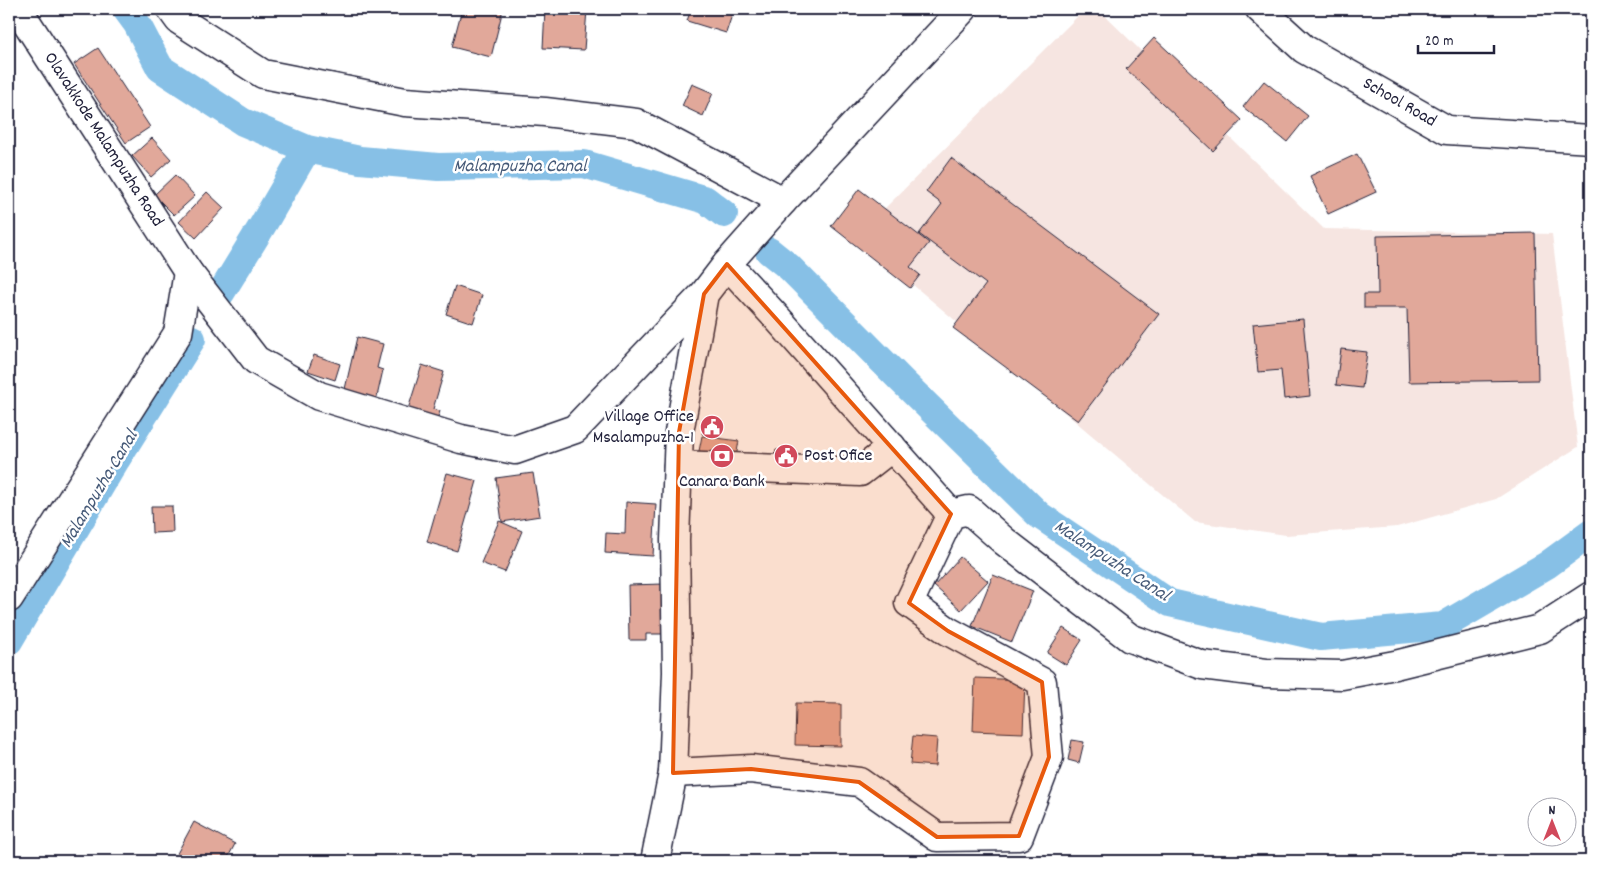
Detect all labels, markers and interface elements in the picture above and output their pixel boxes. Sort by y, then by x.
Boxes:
scale bar [1418,22,1494,54]
text: 20 m [1425,31,1453,53]
street label: Olavakkode Malampuzha Road [37,48,169,232]
street label: School Road [1357,72,1441,134]
water label: Malampuzha Canal [453,154,588,181]
place label: Village Office Msalampuzha-1 [593,405,694,451]
public building icon: Village Office Msalampuzha-1 [699,414,725,440]
water label: Malampuzha Canal [54,425,147,554]
bank icon: Canara Bank [709,443,735,469]
public building icon: Post Ofice [773,443,799,469]
place label: Post Ofice [804,444,872,469]
place label: Canara Bank [679,470,765,495]
water label: Malampuzha Canal [1048,514,1175,610]
north arrow [1528,798,1578,848]
text: N [1549,801,1556,821]

